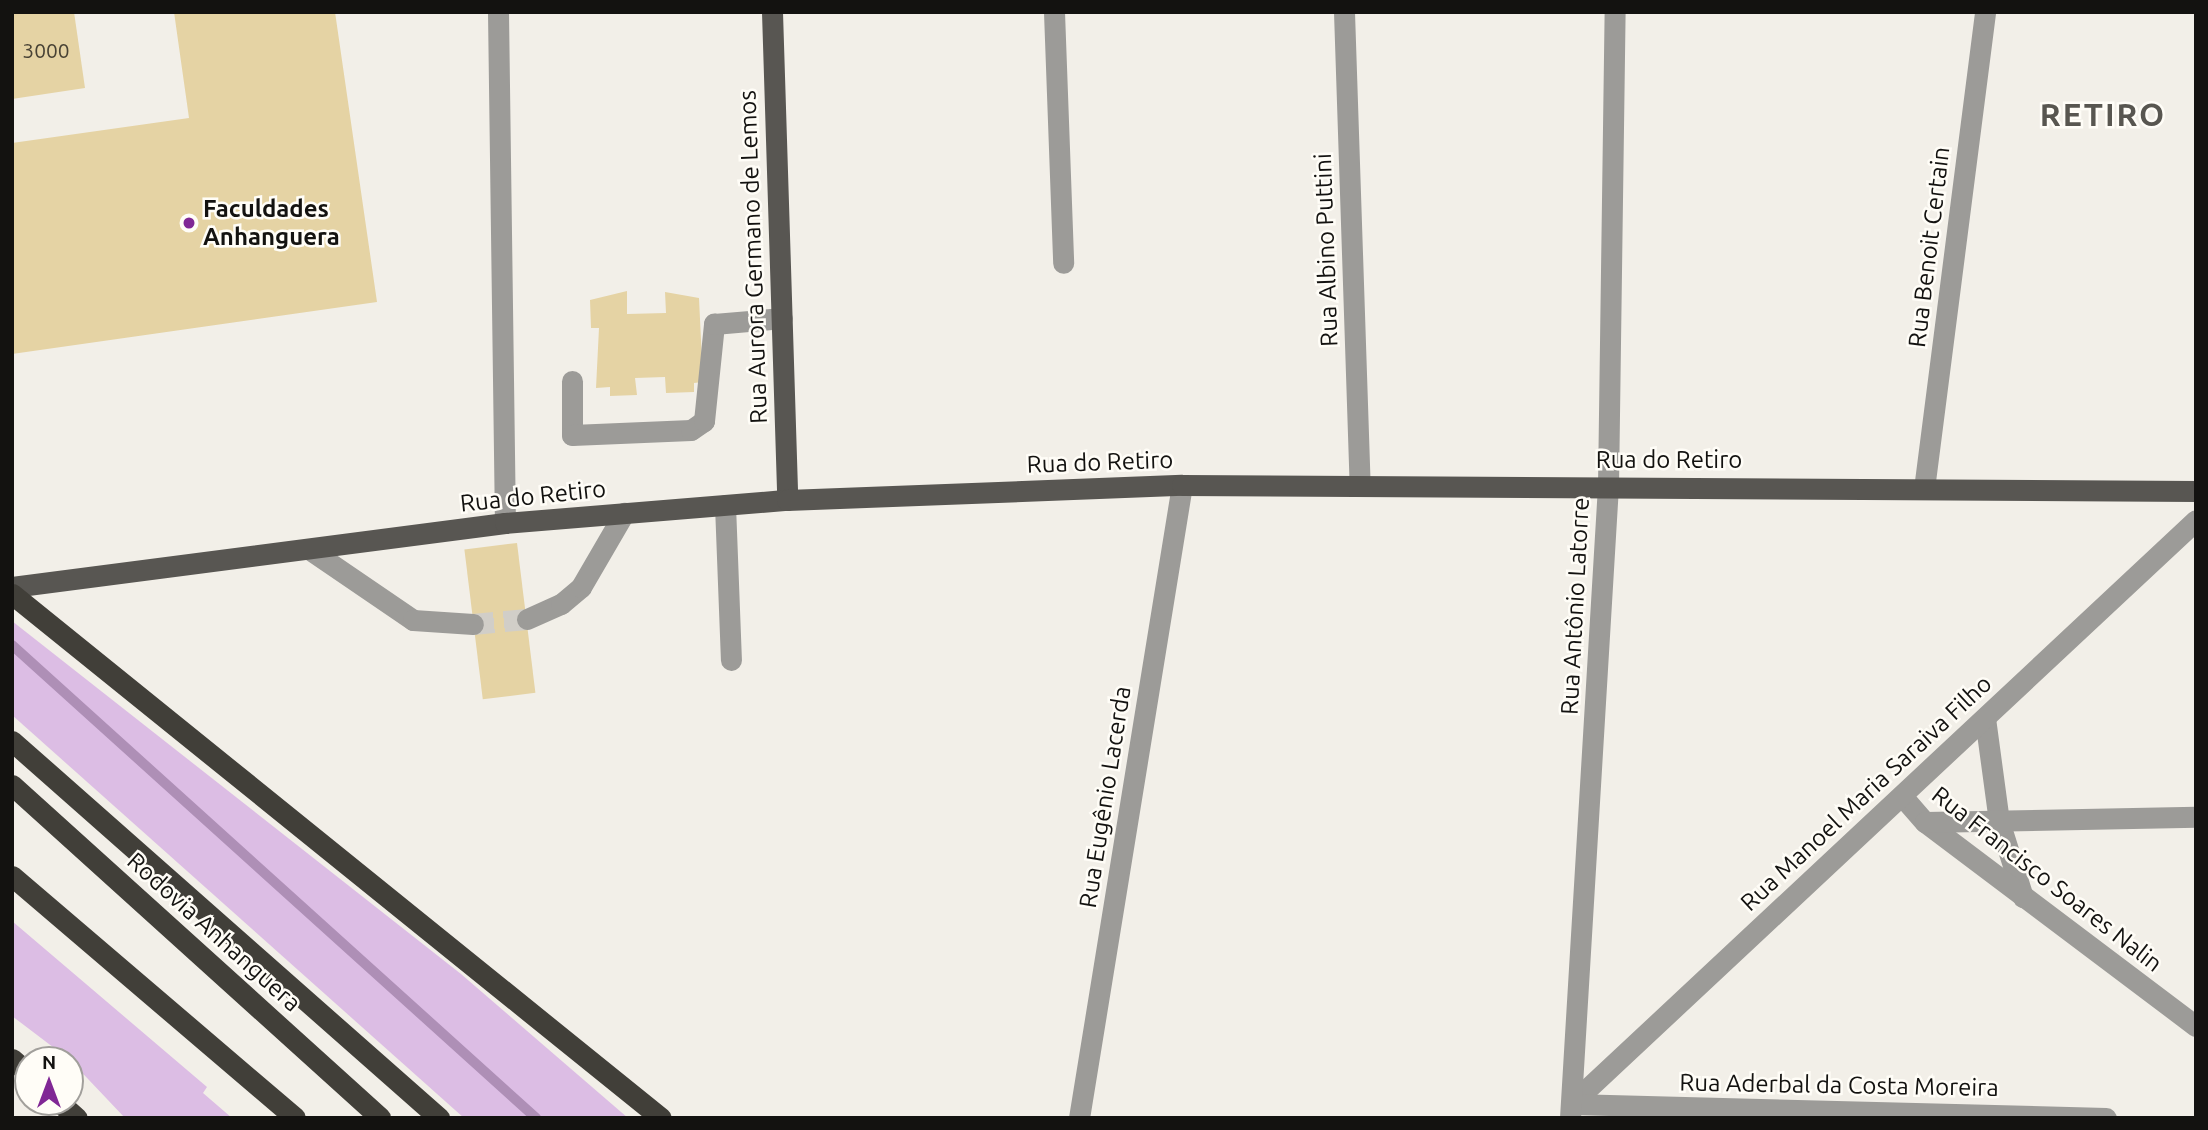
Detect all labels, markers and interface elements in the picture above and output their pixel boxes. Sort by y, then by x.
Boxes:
house number: 3000 [22,37,70,63]
street label: Rua Aurora Germano de Lemos [733,90,773,424]
district label: RETIRO [2040,95,2166,133]
street label: Rua Benoit Certain [1902,145,1956,349]
street label: Rua Albino Puttini [1308,153,1344,347]
place label: Faculdades Anhanguera [203,195,340,251]
marker: Faculdades Anhanguera [181,215,197,231]
street label: Rua do Retiro [1026,445,1174,479]
street label: Rua do Retiro [1596,446,1742,474]
street label: Rua do Retiro [459,474,607,518]
street label: Rua Antônio Latorre [1555,497,1595,715]
street label: Rua Manoel Maria Saraiva Filho [1735,669,1997,917]
street label: Rua Eugênio Lacerda [1073,684,1137,910]
street label: Rua Francisco Soares Nalin [1926,780,2168,978]
street label: Rodovia Anhanguera [121,847,307,1017]
north arrow [14,1046,84,1116]
text: N [42,1051,56,1073]
street label: Rua Aderbal da Costa Moreira [1679,1068,1999,1102]

